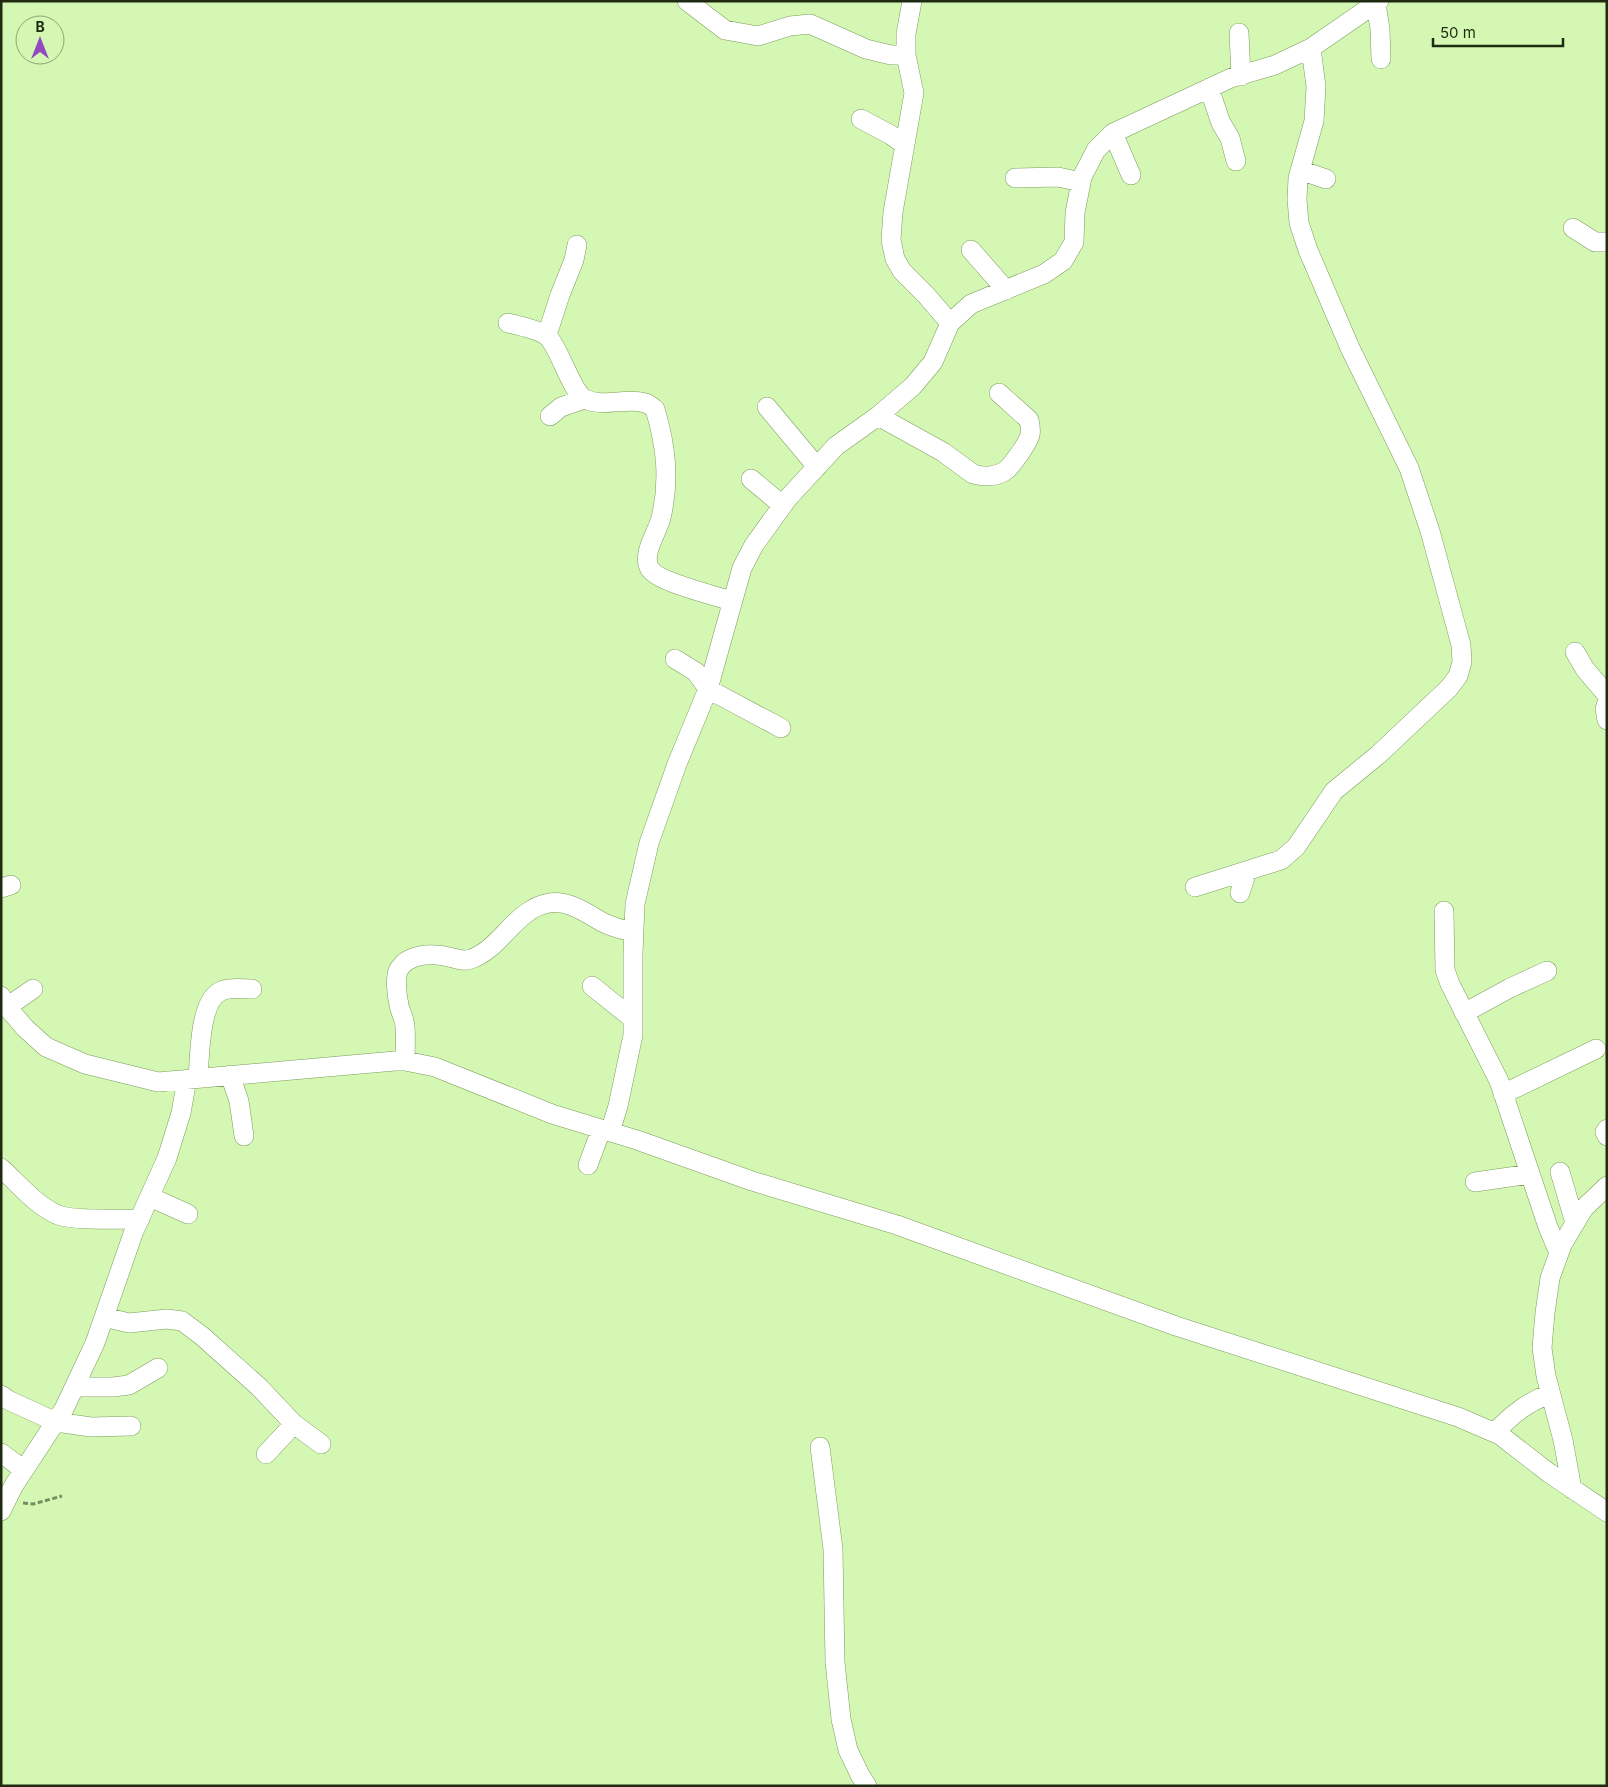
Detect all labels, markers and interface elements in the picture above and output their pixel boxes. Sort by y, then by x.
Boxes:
north arrow [15,15,65,65]
scale bar [1433,15,1563,47]
text: B [35,18,45,35]
text: 50 m [1440,23,1476,42]

